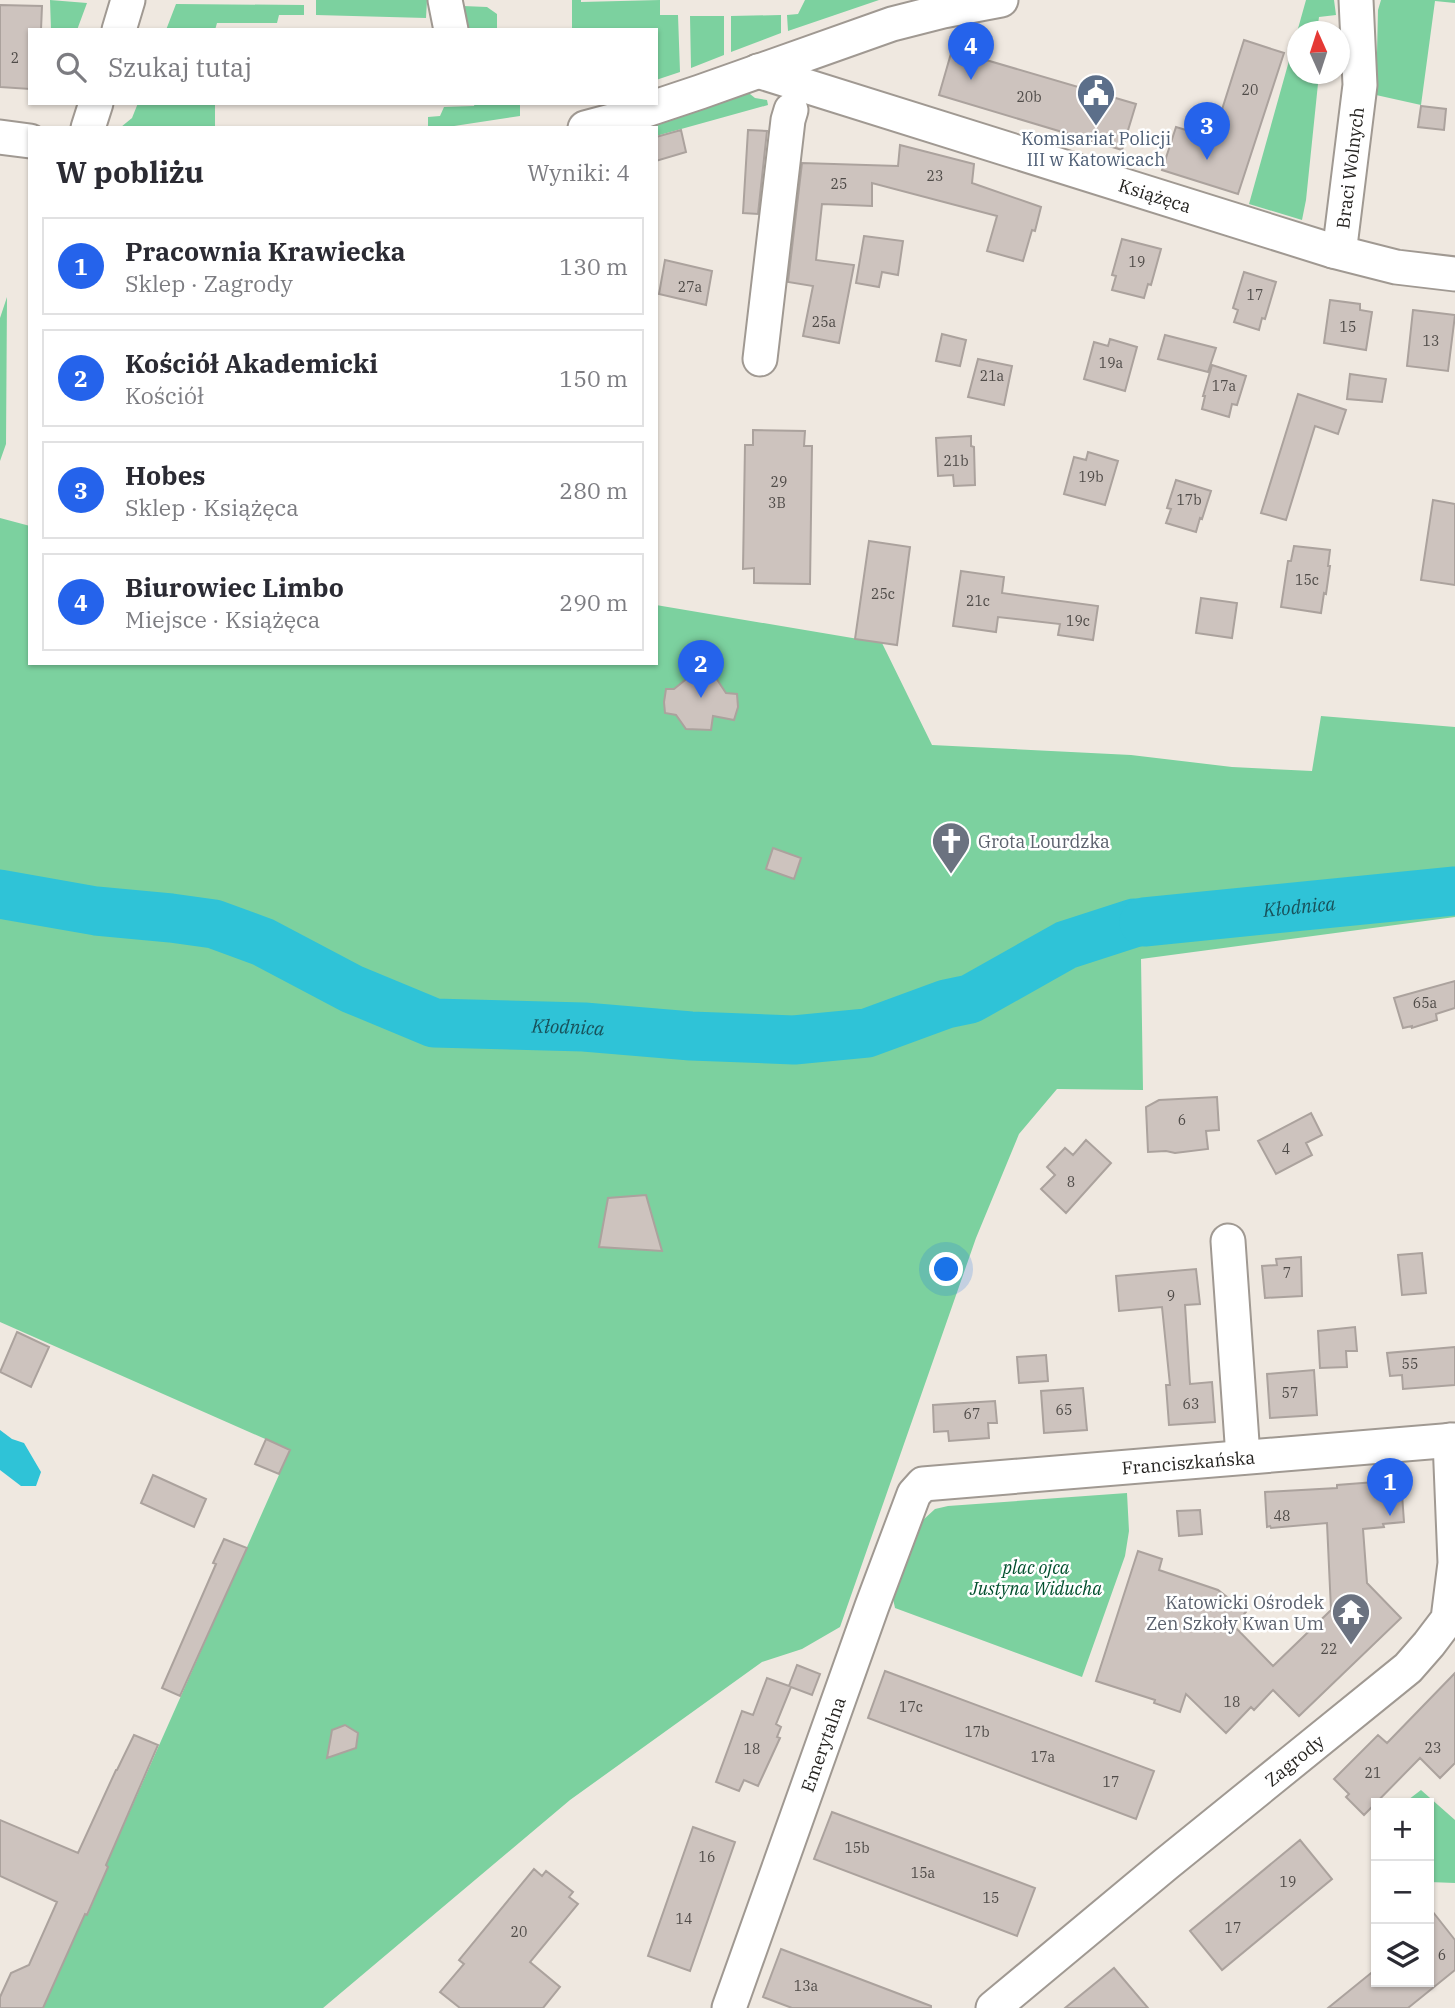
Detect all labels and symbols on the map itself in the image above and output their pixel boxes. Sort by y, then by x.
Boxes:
north arrow [1287,21,1350,84]
pin: 4 [948,22,994,80]
house number: 2 [11,49,19,67]
public building icon: Komisariat Policji III w Katowicach [1075,72,1117,127]
house number: 20 [1242,81,1258,99]
house number: 20b [1016,88,1042,106]
pin: 3 [1184,102,1230,160]
street label: Braci Wolnych [1331,106,1369,230]
place label: Komisariat Policji III w Katowicach [1021,127,1171,171]
house number: 23 [927,167,943,185]
street label: Książęca [1116,173,1194,217]
house number: 25 [831,175,847,193]
house number: 19 [1129,253,1145,271]
house number: 27a [678,278,703,296]
house number: 17 [1247,286,1263,304]
house number: 25a [812,313,837,331]
house number: 15 [1340,318,1356,336]
house number: 13 [1423,332,1439,350]
house number: 19a [1099,354,1124,372]
house number: 21a [980,367,1005,385]
house number: 17a [1212,377,1237,395]
house number: 21b [943,452,969,470]
house number: 19b [1078,468,1104,486]
house number: 29 [771,473,787,491]
house number: 17b [1176,491,1202,509]
house number: 3B [768,494,786,512]
house number: 15c [1295,571,1319,589]
house number: 25c [871,585,895,603]
house number: 21c [966,592,990,610]
house number: 19c [1066,612,1090,630]
pin: 2 [678,640,724,698]
church icon: Grota Lourdzka [930,820,972,875]
place label: Grota Lourdzka [978,830,1110,853]
water label: Kłodnica [1261,891,1337,922]
house number: 65a [1413,994,1438,1012]
water label: Kłodnica [530,1014,606,1041]
house number: 6 [1178,1111,1186,1129]
house number: 4 [1282,1140,1290,1158]
house number: 8 [1067,1173,1075,1191]
your location [929,1252,963,1286]
house number: 7 [1283,1264,1291,1282]
house number: 9 [1167,1287,1175,1305]
house number: 55 [1402,1355,1418,1373]
house number: 57 [1282,1384,1298,1402]
house number: 63 [1183,1395,1199,1413]
house number: 65 [1056,1401,1072,1419]
house number: 67 [964,1405,980,1423]
street label: Franciszkańska [1121,1445,1256,1479]
pin: 1 [1367,1458,1413,1516]
house number: 48 [1274,1507,1290,1525]
park label: plac ojca Justyna Widucha [969,1556,1102,1600]
place label: Katowicki Ośrodek Zen Szkoły Kwan Um [1146,1591,1324,1635]
temple icon: Katowicki Ośrodek Zen Szkoły Kwan Um [1330,1591,1372,1646]
house number: 22 [1321,1640,1337,1658]
street label: Emerytalna [795,1693,850,1795]
house number: 18 [1224,1693,1240,1711]
house number: 17c [899,1698,923,1716]
house number: 17b [964,1723,990,1741]
street label: Zagrody [1260,1729,1329,1791]
house number: 23 [1425,1739,1441,1757]
house number: 18 [744,1740,760,1758]
house number: 17a [1031,1748,1056,1766]
house number: 21 [1365,1764,1381,1782]
house number: 17 [1103,1773,1119,1791]
house number: 15b [844,1839,870,1857]
house number: 16 [699,1848,715,1866]
house number: 15a [911,1864,936,1882]
house number: 19 [1280,1873,1296,1891]
house number: 15 [983,1889,999,1907]
house number: 14 [676,1910,692,1928]
house number: 17 [1225,1919,1241,1937]
house number: 20 [511,1923,527,1941]
house number: 6 [1438,1946,1446,1964]
house number: 13a [794,1977,819,1995]

